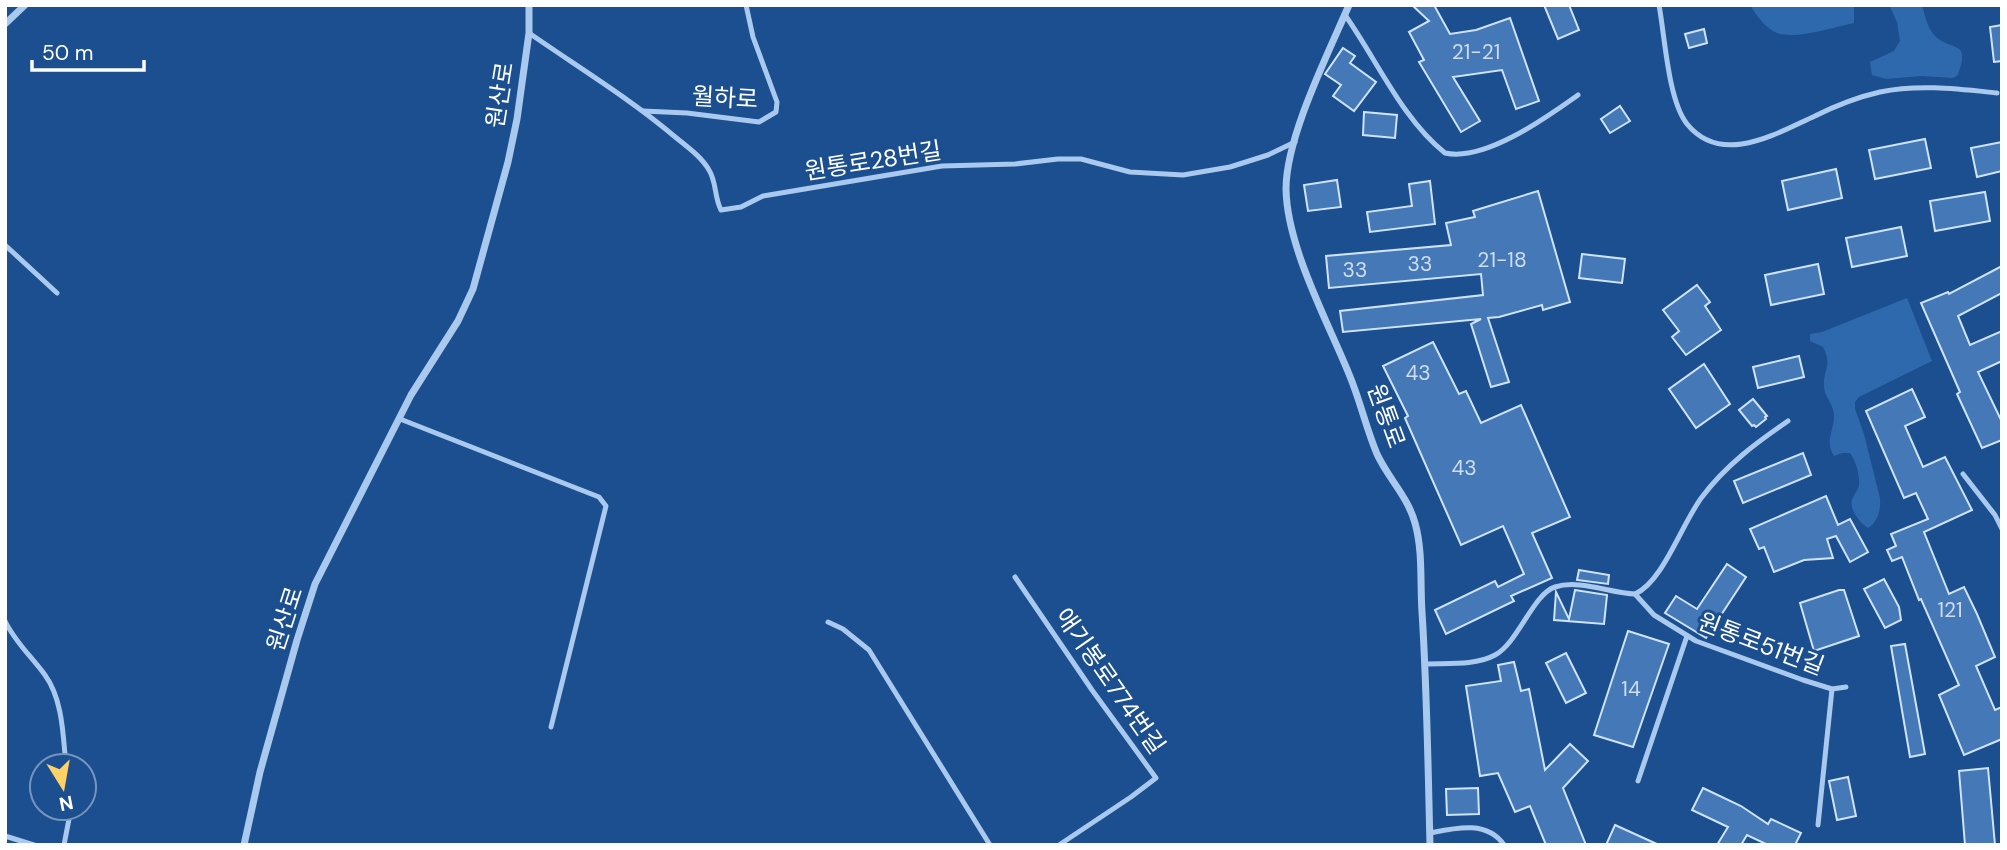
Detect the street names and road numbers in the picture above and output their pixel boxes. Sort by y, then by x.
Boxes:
street label: 원산로 [479,60,520,130]
street label: 월하로 [691,80,759,115]
street label: 원통로28번길 [802,134,944,187]
street label: 원통로 [1361,379,1412,452]
street label: 원산로 [260,583,310,655]
street label: 애기봉로774번길 [1049,602,1172,760]
street label: 원통로51번길 [1694,605,1829,682]

